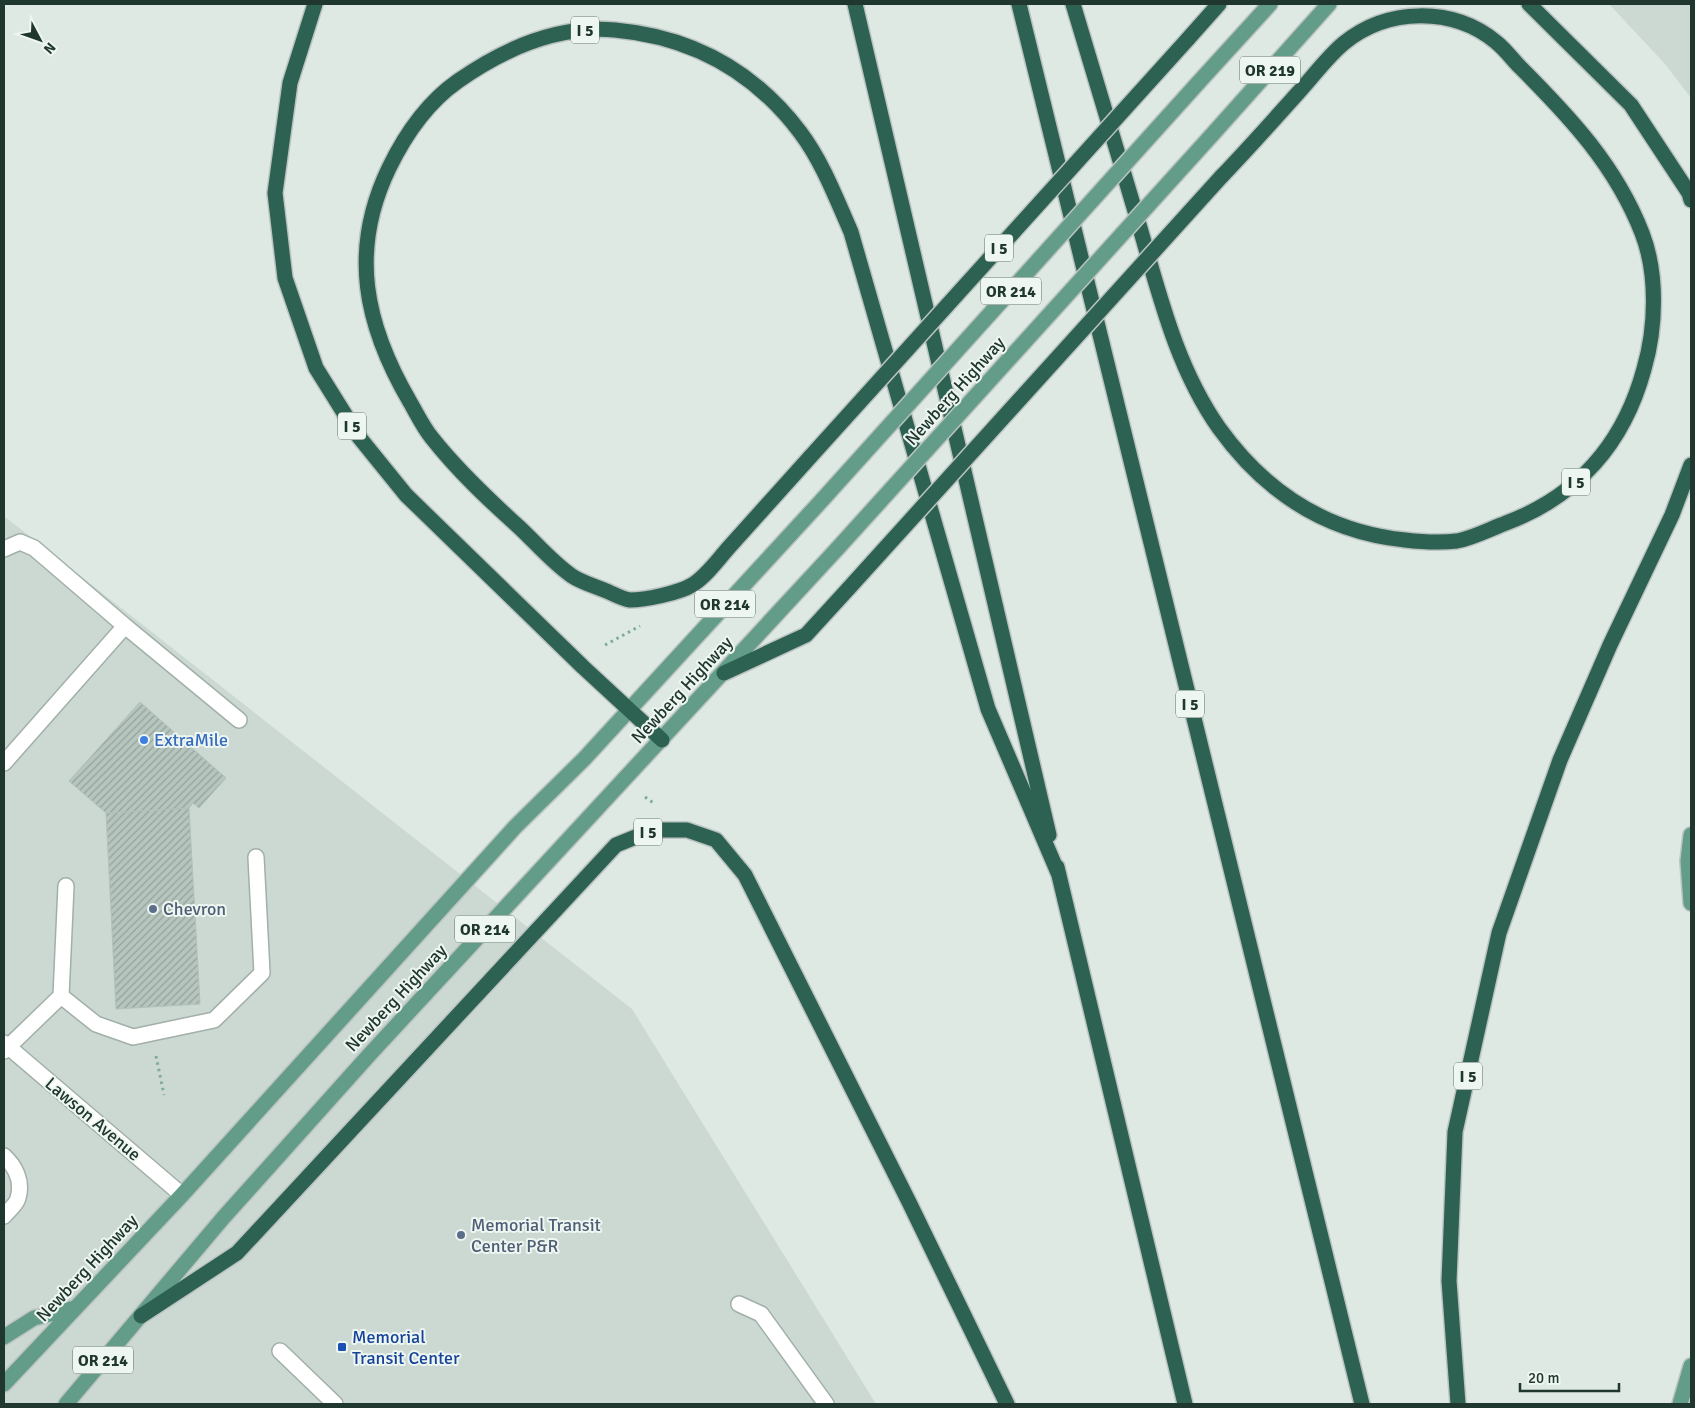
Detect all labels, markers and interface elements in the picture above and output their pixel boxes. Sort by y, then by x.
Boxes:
north arrow [15,15,65,65]
road number: I 5 [571,16,599,44]
text: N [40,39,59,57]
road number: OR 219 [1240,56,1300,84]
road number: I 5 [985,234,1013,262]
road number: OR 214 [981,278,1041,304]
street label: Newberg Highway [900,332,1010,450]
road number: I 5 [338,412,366,440]
road number: I 5 [1562,468,1590,496]
road number: OR 214 [695,590,755,618]
street label: Newberg Highway [627,631,738,748]
road number: I 5 [1176,691,1204,718]
place label: ExtraMile [154,729,228,751]
marker: ExtraMile [138,734,150,746]
road number: I 5 [634,819,662,846]
place label: Chevron [163,898,226,920]
marker: Chevron [147,903,159,915]
road number: OR 214 [455,916,515,942]
street label: Newberg Highway [341,939,452,1056]
road number: I 5 [1454,1062,1482,1090]
street label: Lawson Avenue [41,1072,145,1166]
street label: Newberg Highway [32,1209,143,1326]
place label: Memorial Transit Center P&R [471,1214,601,1257]
marker: Memorial Transit Center P&R [455,1229,467,1241]
place label: Memorial Transit Center [352,1326,460,1369]
marker: Memorial Transit Center [336,1341,348,1353]
road number: OR 214 [73,1346,133,1374]
scale bar [1520,1360,1619,1392]
text: 20 m [1528,1369,1559,1387]

